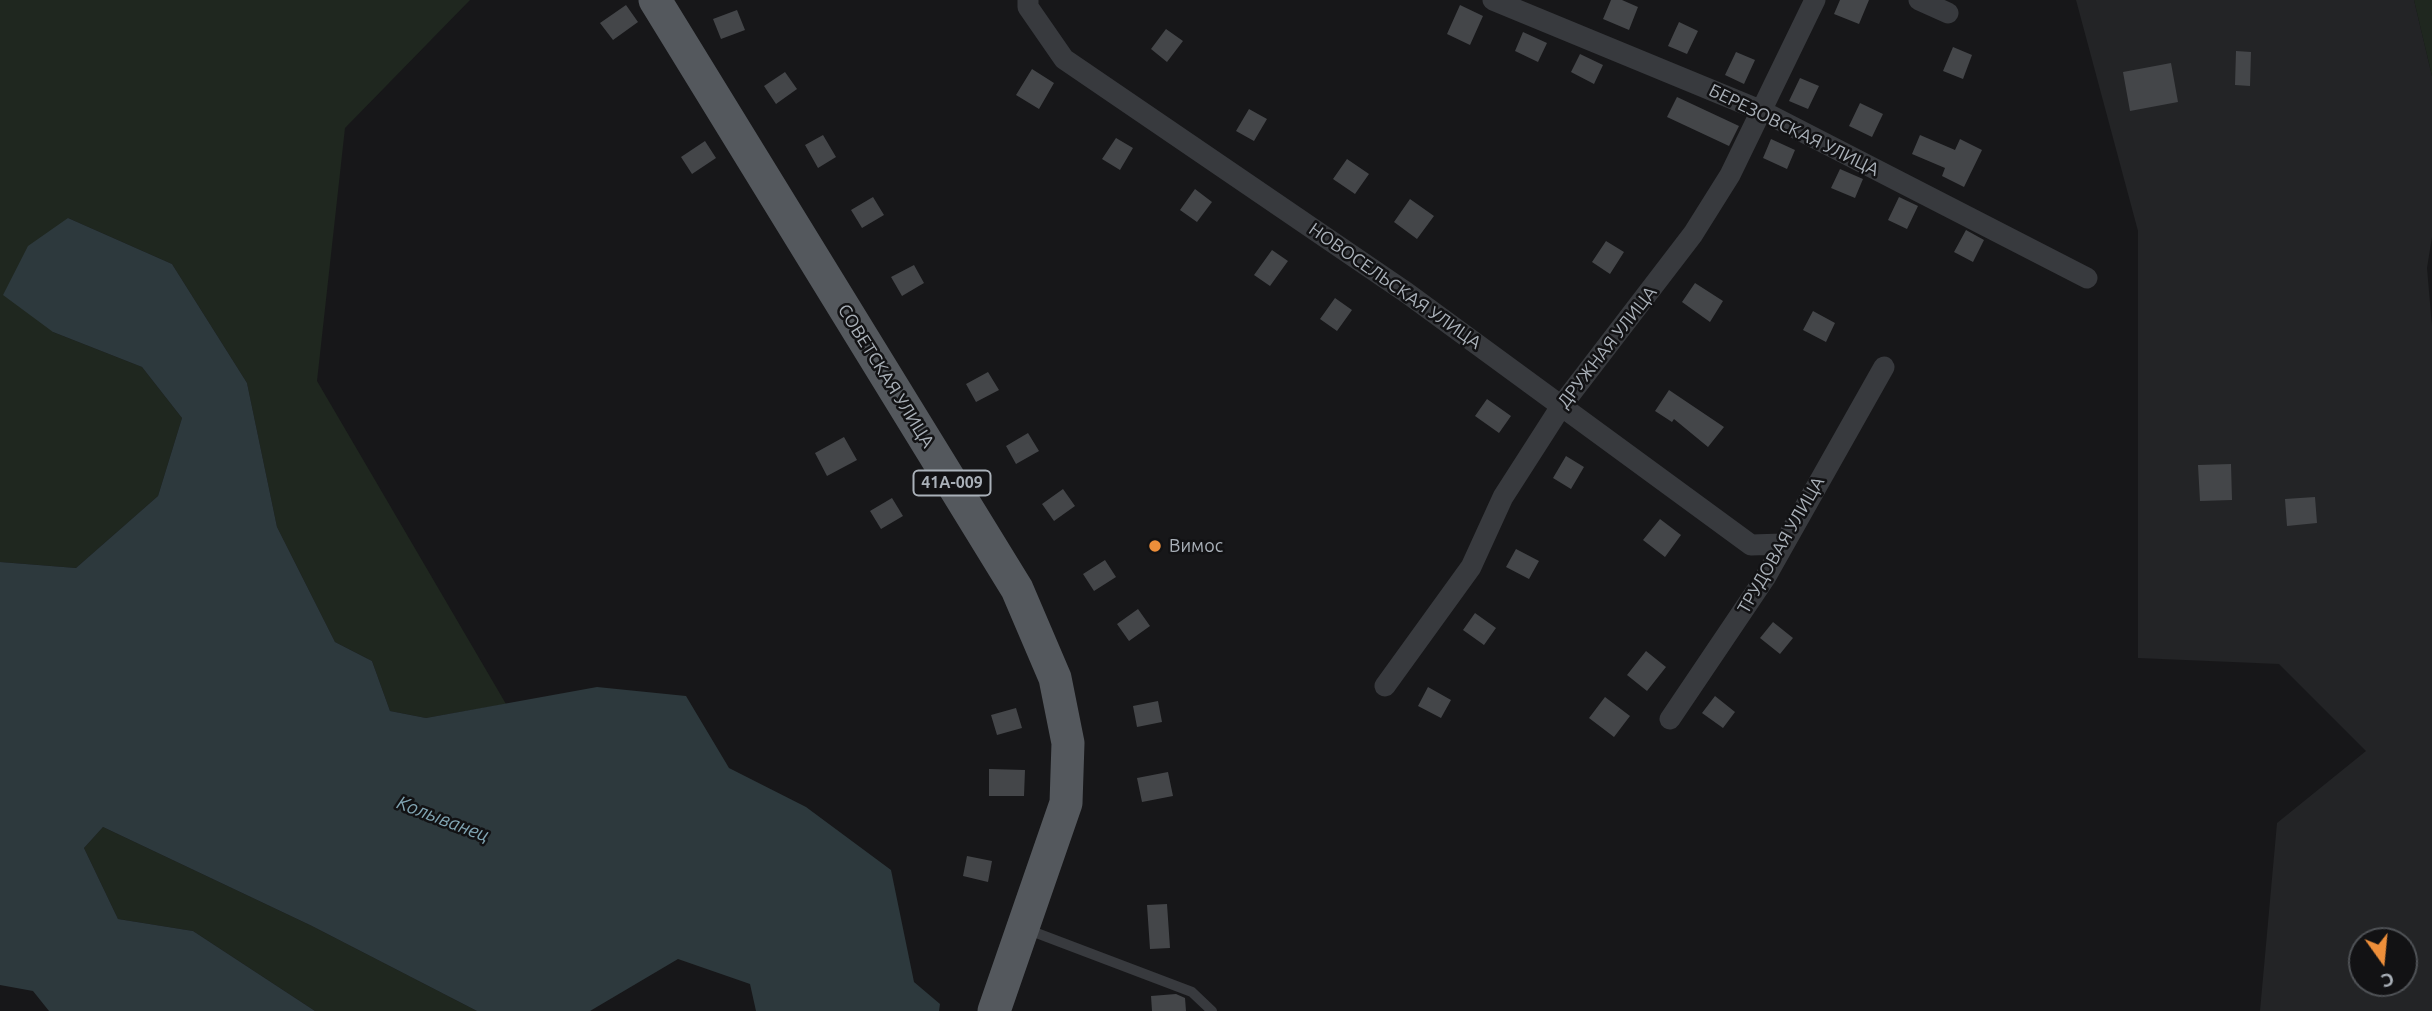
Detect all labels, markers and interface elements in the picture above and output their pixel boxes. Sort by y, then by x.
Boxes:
street label: БЕРЕЗОВСКАЯ УЛИЦА [1705,79,1883,181]
street label: НОВОСЕЛЬСКАЯ УЛИЦА [1305,218,1485,354]
street label: ДРУЖНАЯ УЛИЦА [1553,282,1661,412]
street label: СОВЕТСКАЯ УЛИЦА [833,300,939,452]
road number: 41А-009 [914,470,990,496]
street label: ТРУДОВАЯ УЛИЦА [1733,473,1829,617]
place label: Вимос [1169,535,1223,557]
marker: Вимос [1147,538,1163,554]
water label: Колыванец [394,791,492,847]
north arrow [2348,927,2418,997]
text: С [2379,968,2397,993]

